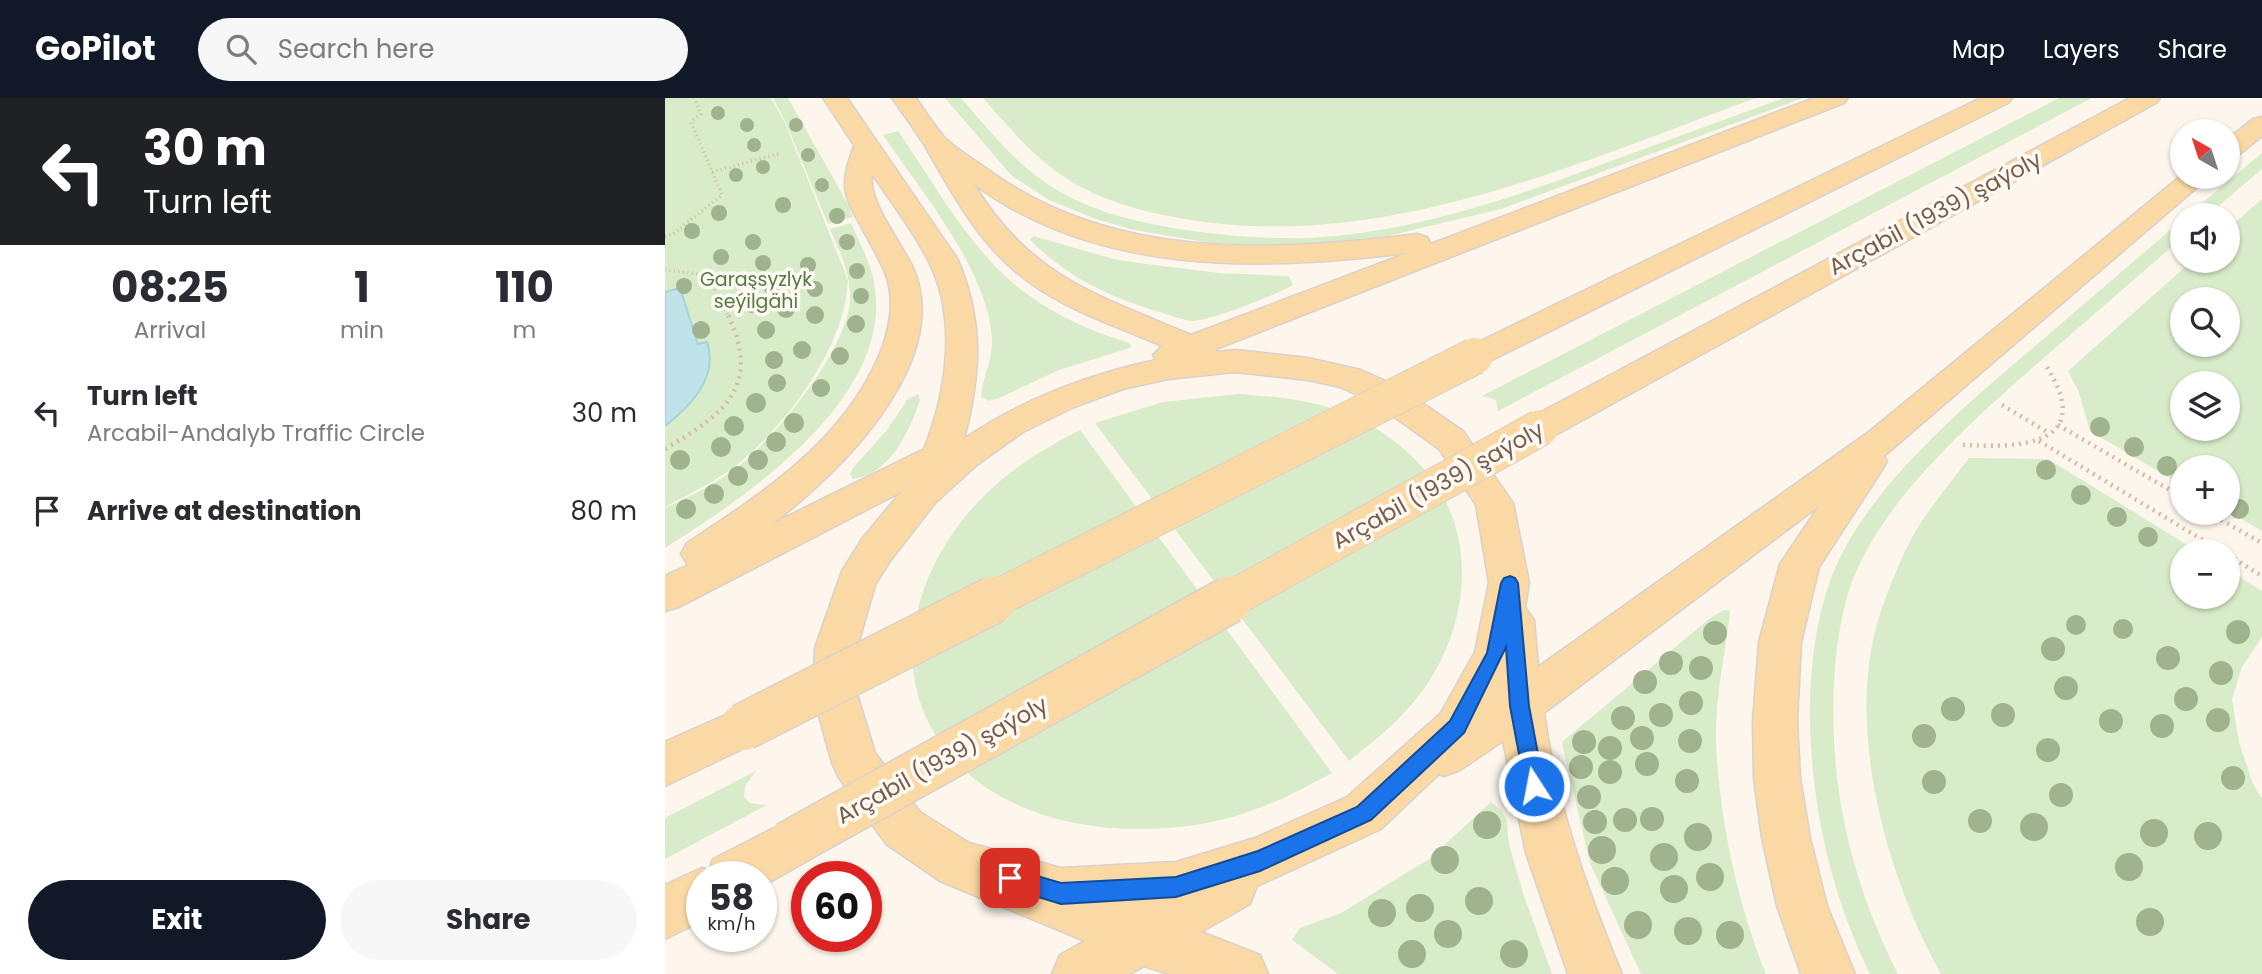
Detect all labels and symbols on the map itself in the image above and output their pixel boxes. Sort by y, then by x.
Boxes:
north arrow [2170,119,2240,189]
street label: Arçabil (1939) şaýoly [1823,143,2047,283]
park label: Garaşsyzlyk seýilgähi [700,266,812,315]
street label: Arçabil (1939) şaýoly [1326,413,1550,557]
street label: Arçabil (1939) şaýoly [830,688,1054,832]
position arrow [1497,749,1571,823]
pin [980,848,1040,908]
speed limit sign: 60 [791,861,882,952]

